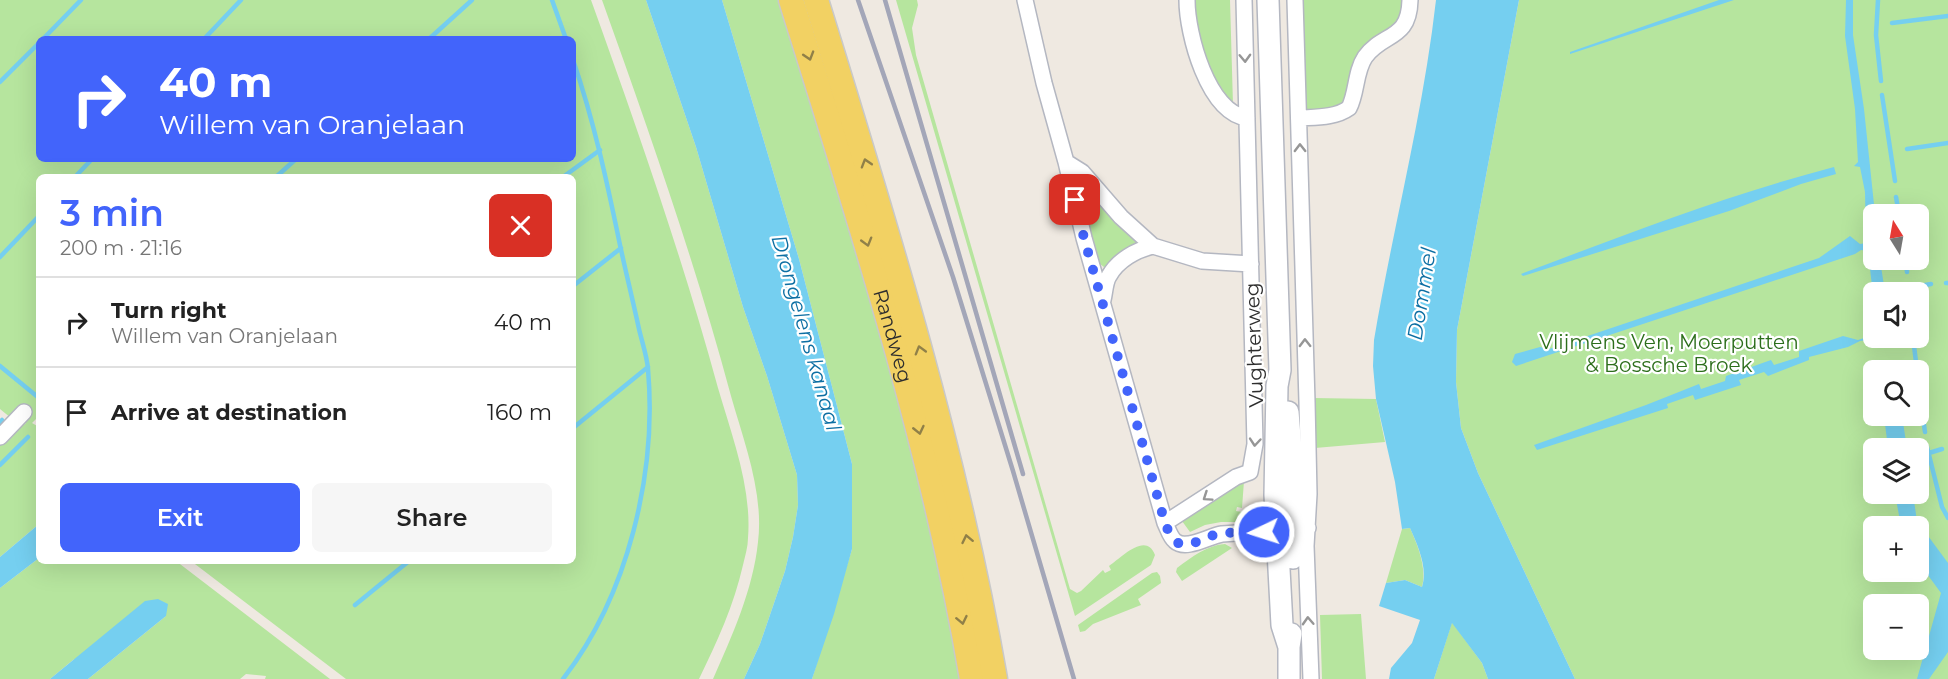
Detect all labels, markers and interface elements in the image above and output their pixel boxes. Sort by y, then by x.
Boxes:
one-way arrow [802,50,814,61]
one-way arrow [1239,54,1252,63]
text: 40 m [159,56,272,108]
icon: right [60,60,138,138]
text: Willem van Oranjelaan [159,108,465,141]
one-way arrow [1294,144,1307,153]
one-way arrow [861,158,873,169]
pin [1049,174,1100,225]
icon: arrive [1058,183,1091,216]
text: 3 min [60,191,164,235]
button: close [489,194,552,257]
north arrow [1863,204,1929,270]
map controls [1863,204,1929,660]
water label: Drongelens kanaal [767,232,847,434]
text: 200 m · 21:16 [60,236,182,260]
one-way arrow [860,236,872,247]
water label: Dommel [1402,245,1441,342]
street label: Vughterweg [1240,282,1268,408]
button: sound [1863,282,1929,348]
street label: Randweg [868,286,917,385]
text: Turn right [111,297,226,324]
icon: right [60,306,93,339]
text: 40 m [494,309,552,336]
text: Willem van Oranjelaan [111,324,338,348]
park label: Vlijmens Ven, Moerputten & Bossche Broek [1539,330,1799,377]
one-way arrow [1299,339,1312,348]
one-way arrow [915,345,928,355]
button: search [1863,360,1929,426]
icon: arrive [60,396,93,429]
text: Arrive at destination [111,399,347,426]
text: 160 m [487,399,552,426]
one-way arrow [911,425,924,435]
one-way arrow [1249,438,1262,447]
button: layers [1863,438,1929,504]
button: Exit [60,483,300,552]
button: Share [312,483,552,552]
one-way arrow [1203,490,1214,501]
position arrow [1232,500,1296,564]
button: + [1863,516,1929,582]
one-way arrow [961,534,974,544]
button: − [1863,594,1929,660]
one-way arrow [954,615,967,625]
one-way arrow [1302,616,1315,625]

